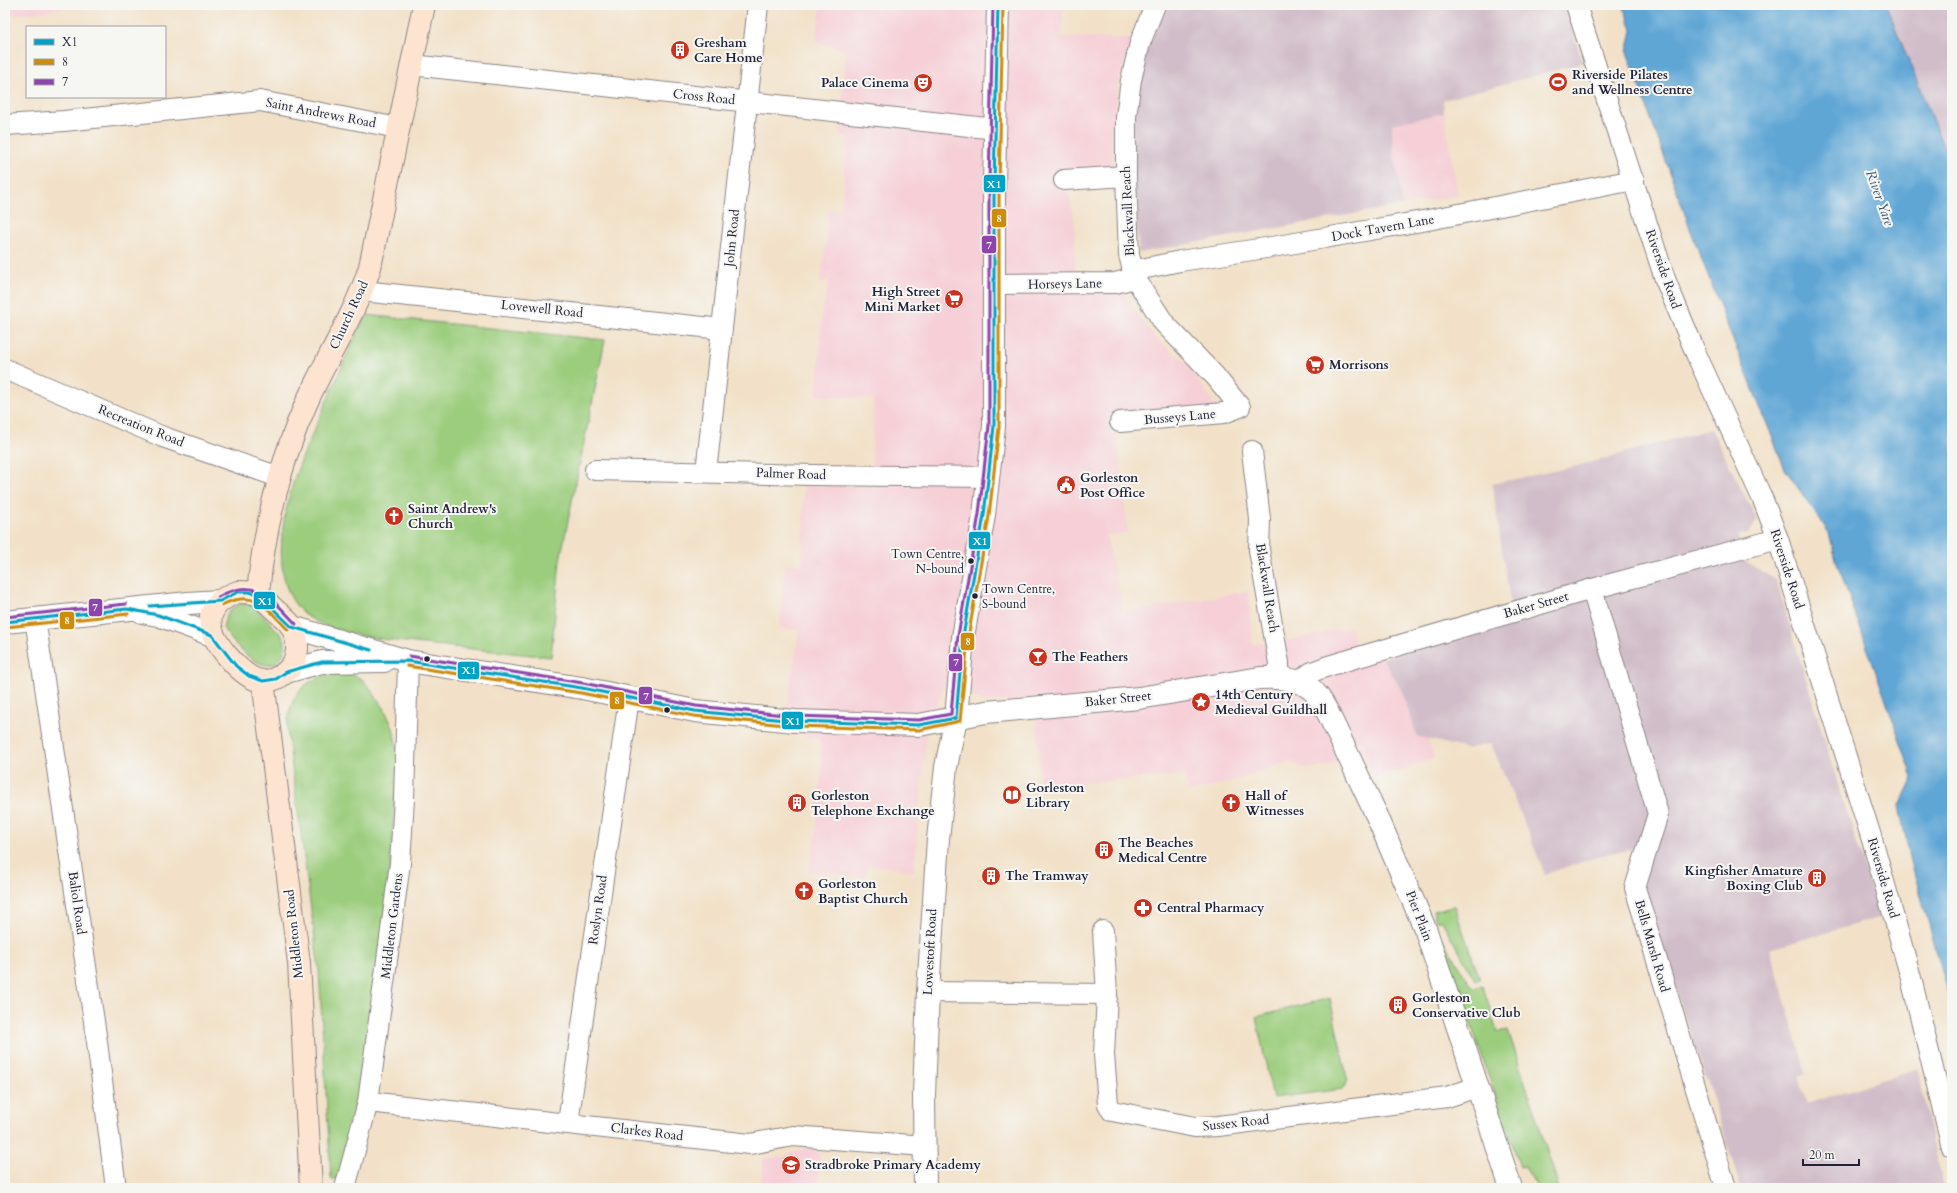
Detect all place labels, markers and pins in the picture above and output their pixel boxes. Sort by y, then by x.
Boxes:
place label: Gresham Care Home [694,34,763,67]
building icon: Gresham Care Home [669,39,691,61]
place label: Riverside Pilates and Wellness Centre [1572,66,1692,99]
sports icon: Riverside Pilates and Wellness Centre [1547,71,1569,93]
theatre icon: Palace Cinema [912,72,934,94]
place label: Palace Cinema [821,74,910,92]
place label: High Street Mini Market [864,283,940,316]
supermarket icon: High Street Mini Market [943,288,965,310]
supermarket icon: Morrisons [1304,354,1326,376]
place label: Morrisons [1329,356,1389,374]
place label: Gorleston Post Office [1080,469,1145,502]
public building icon: Gorleston Post Office [1055,474,1077,496]
place label: Saint Andrew's Church [408,500,496,533]
church icon: Saint Andrew's Church [383,505,405,527]
place label: Town Centre, N-bound [891,546,965,577]
marker: Town Centre, N-bound [966,556,976,566]
place label: Town Centre, S-bound [982,581,1055,612]
marker: Town Centre, S-bound [970,591,980,601]
bar icon: The Feathers [1027,646,1049,668]
place label: The Feathers [1052,648,1128,666]
unlabelled marker [422,654,432,664]
place label: 14th Century Medieval Guildhall [1215,686,1327,719]
place icon: 14th Century Medieval Guildhall [1190,691,1212,713]
unlabelled marker [662,705,672,715]
place label: Gorleston Library [1026,779,1085,812]
library icon: Gorleston Library [1001,784,1023,806]
place label: Gorleston Telephone Exchange [811,787,935,820]
place label: Hall of Witnesses [1244,787,1304,820]
building icon: Gorleston Telephone Exchange [786,792,808,814]
church icon: Hall of Witnesses [1220,792,1242,814]
place label: The Beaches Medical Centre [1118,834,1207,867]
building icon: The Beaches Medical Centre [1093,839,1115,861]
place label: Kingfisher Amature Boxing Club [1684,862,1803,895]
building icon: The Tramway [980,865,1002,887]
place label: The Tramway [1005,867,1089,885]
building icon: Kingfisher Amature Boxing Club [1806,867,1828,889]
place label: Gorleston Baptist Church [818,875,908,908]
church icon: Gorleston Baptist Church [793,880,815,902]
pharmacy icon: Central Pharmacy [1132,897,1154,919]
place label: Central Pharmacy [1157,899,1265,917]
place label: Gorleston Conservative Club [1412,989,1521,1022]
building icon: Gorleston Conservative Club [1387,994,1409,1016]
school or university icon: Stradbroke Primary Academy [780,1154,802,1176]
place label: Stradbroke Primary Academy [805,1156,982,1174]

